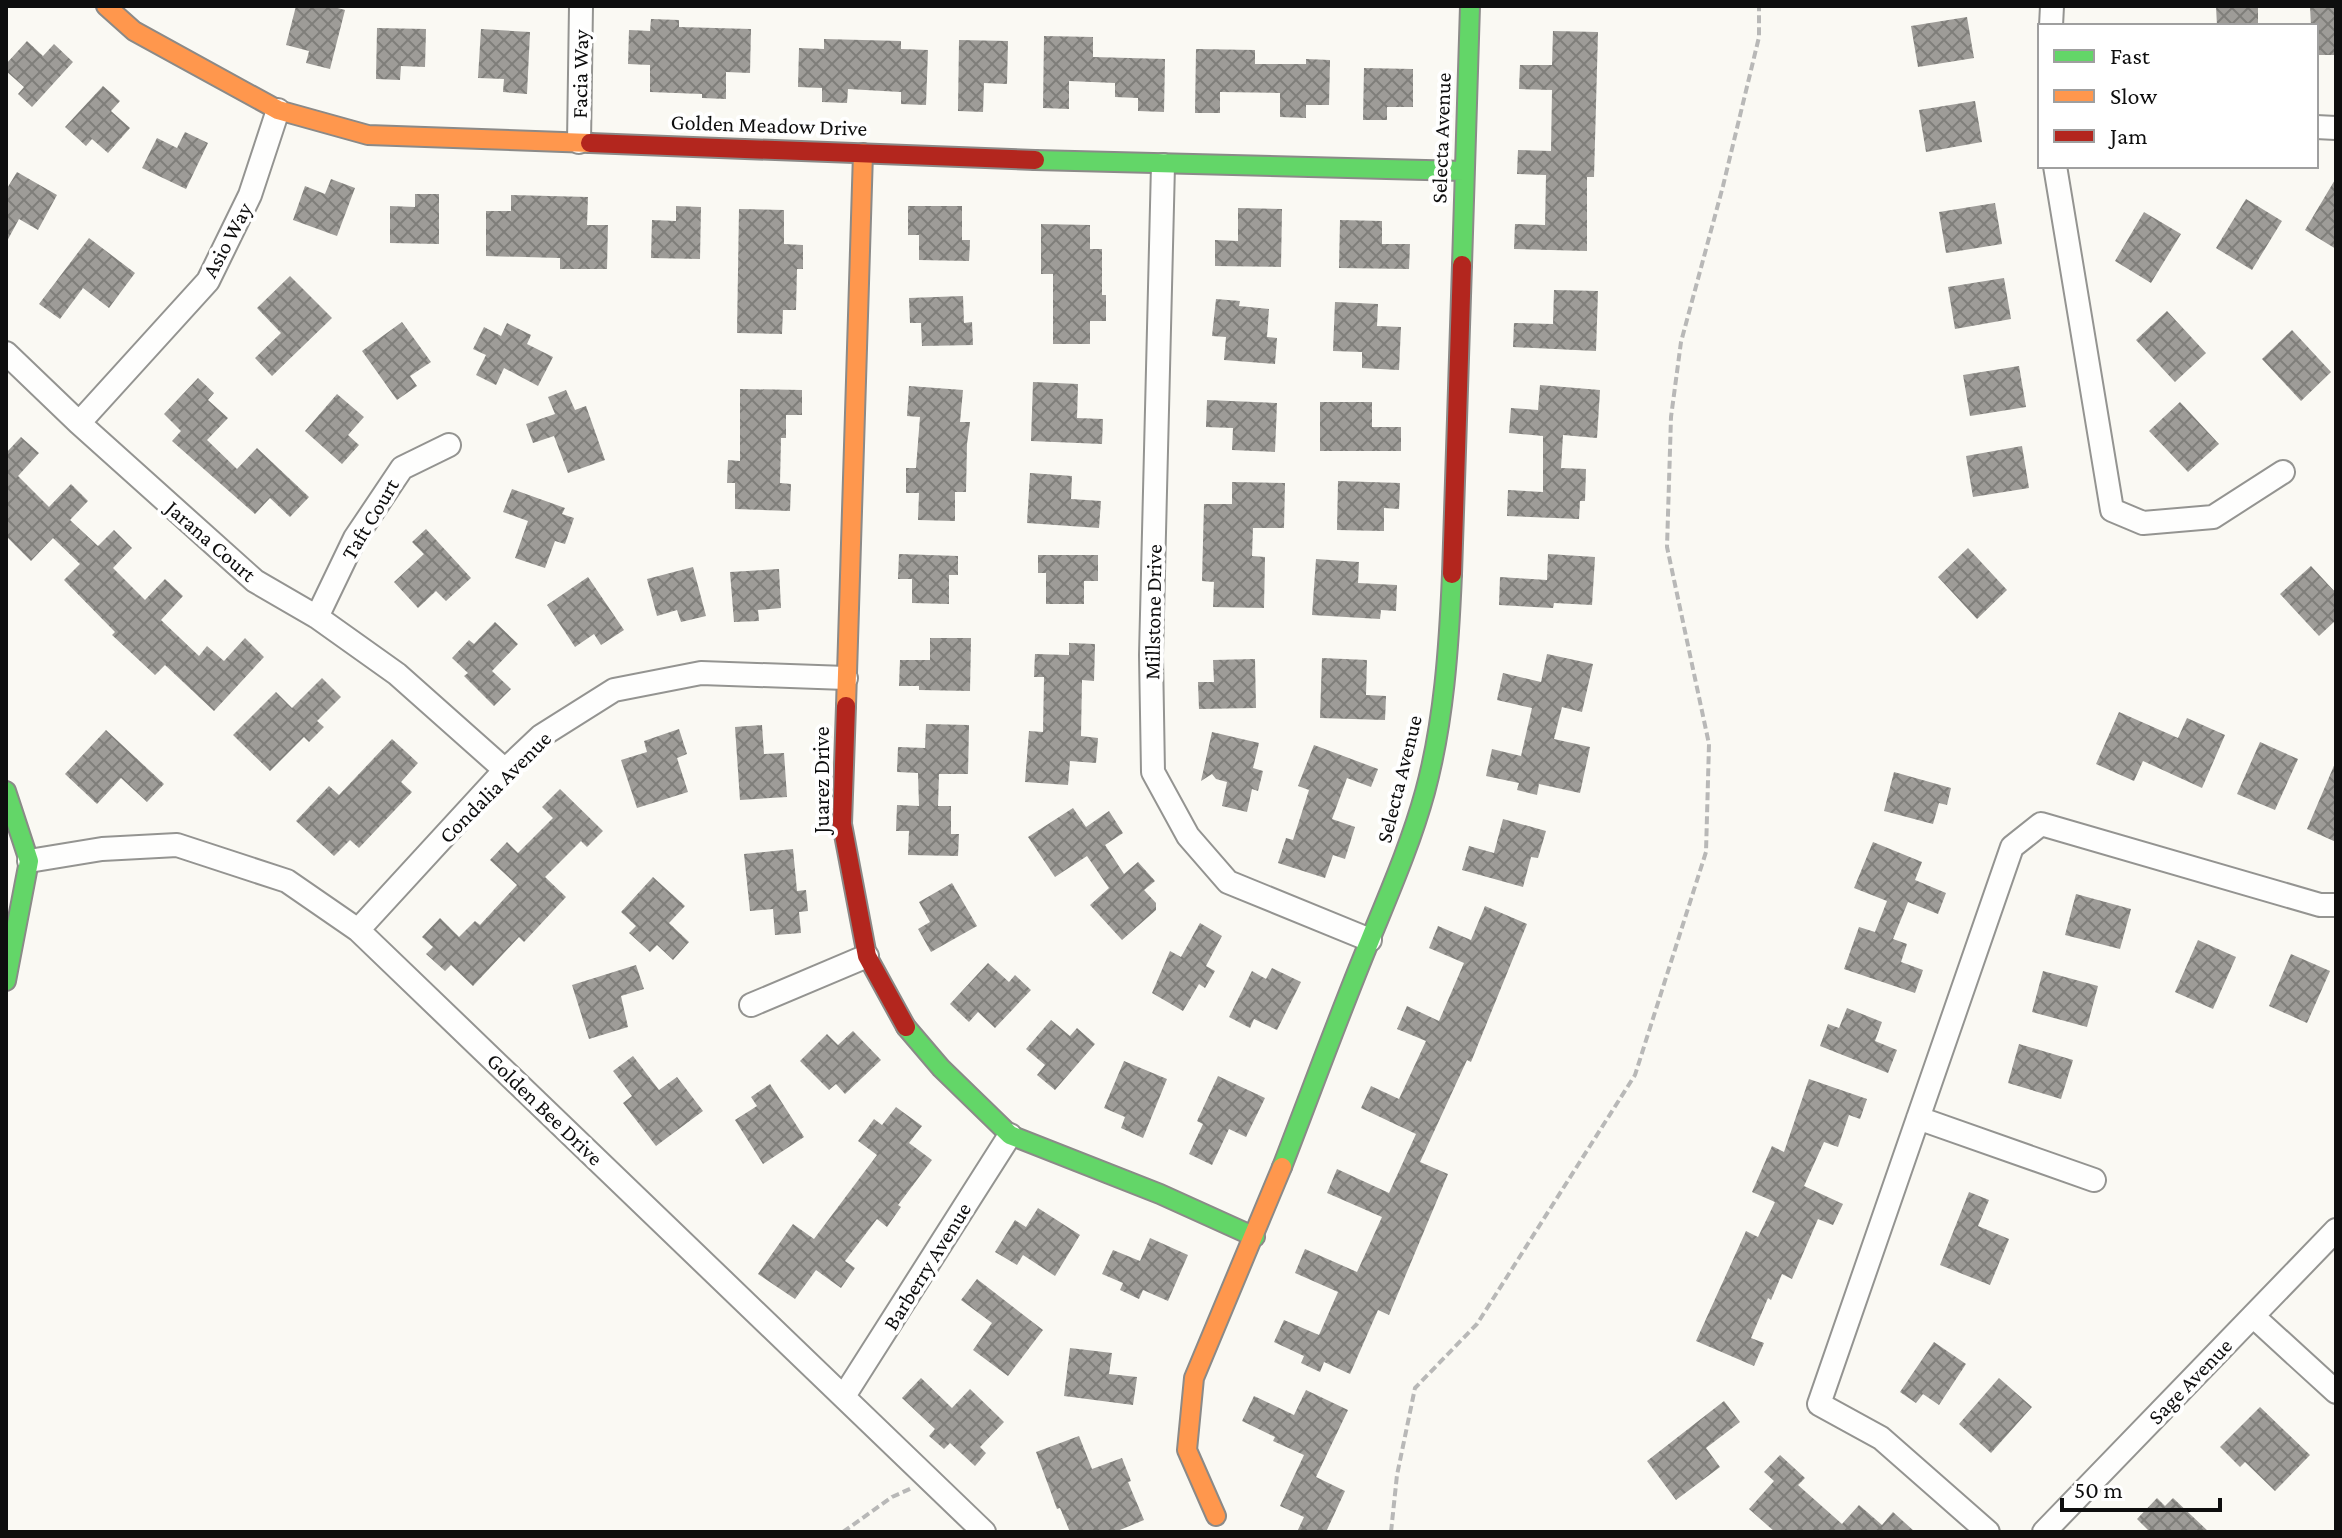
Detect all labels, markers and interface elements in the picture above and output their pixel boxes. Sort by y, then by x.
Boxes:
legend [2038,24,2318,168]
street label: Facia Way [567,28,593,119]
text: Fast [2110,42,2151,69]
street label: Selecta Avenue [1426,72,1456,204]
text: Slow [2110,82,2157,109]
street label: Golden Meadow Drive [670,109,868,141]
text: Jam [2108,122,2148,149]
street label: Asio Way [197,197,258,282]
street label: Taft Court [336,473,404,564]
street label: Jarana Court [159,494,262,587]
street label: Millstone Drive [1139,544,1167,680]
street label: Selecta Avenue [1371,713,1427,845]
street label: Condalia Avenue [434,726,556,848]
street label: Juarez Drive [809,727,834,835]
street label: Golden Bee Drive [482,1048,608,1170]
street label: Barberry Avenue [878,1198,976,1334]
street label: Sage Avenue [2143,1333,2237,1429]
scale bar [2062,1462,2220,1512]
text: 50 m [2074,1476,2123,1503]

